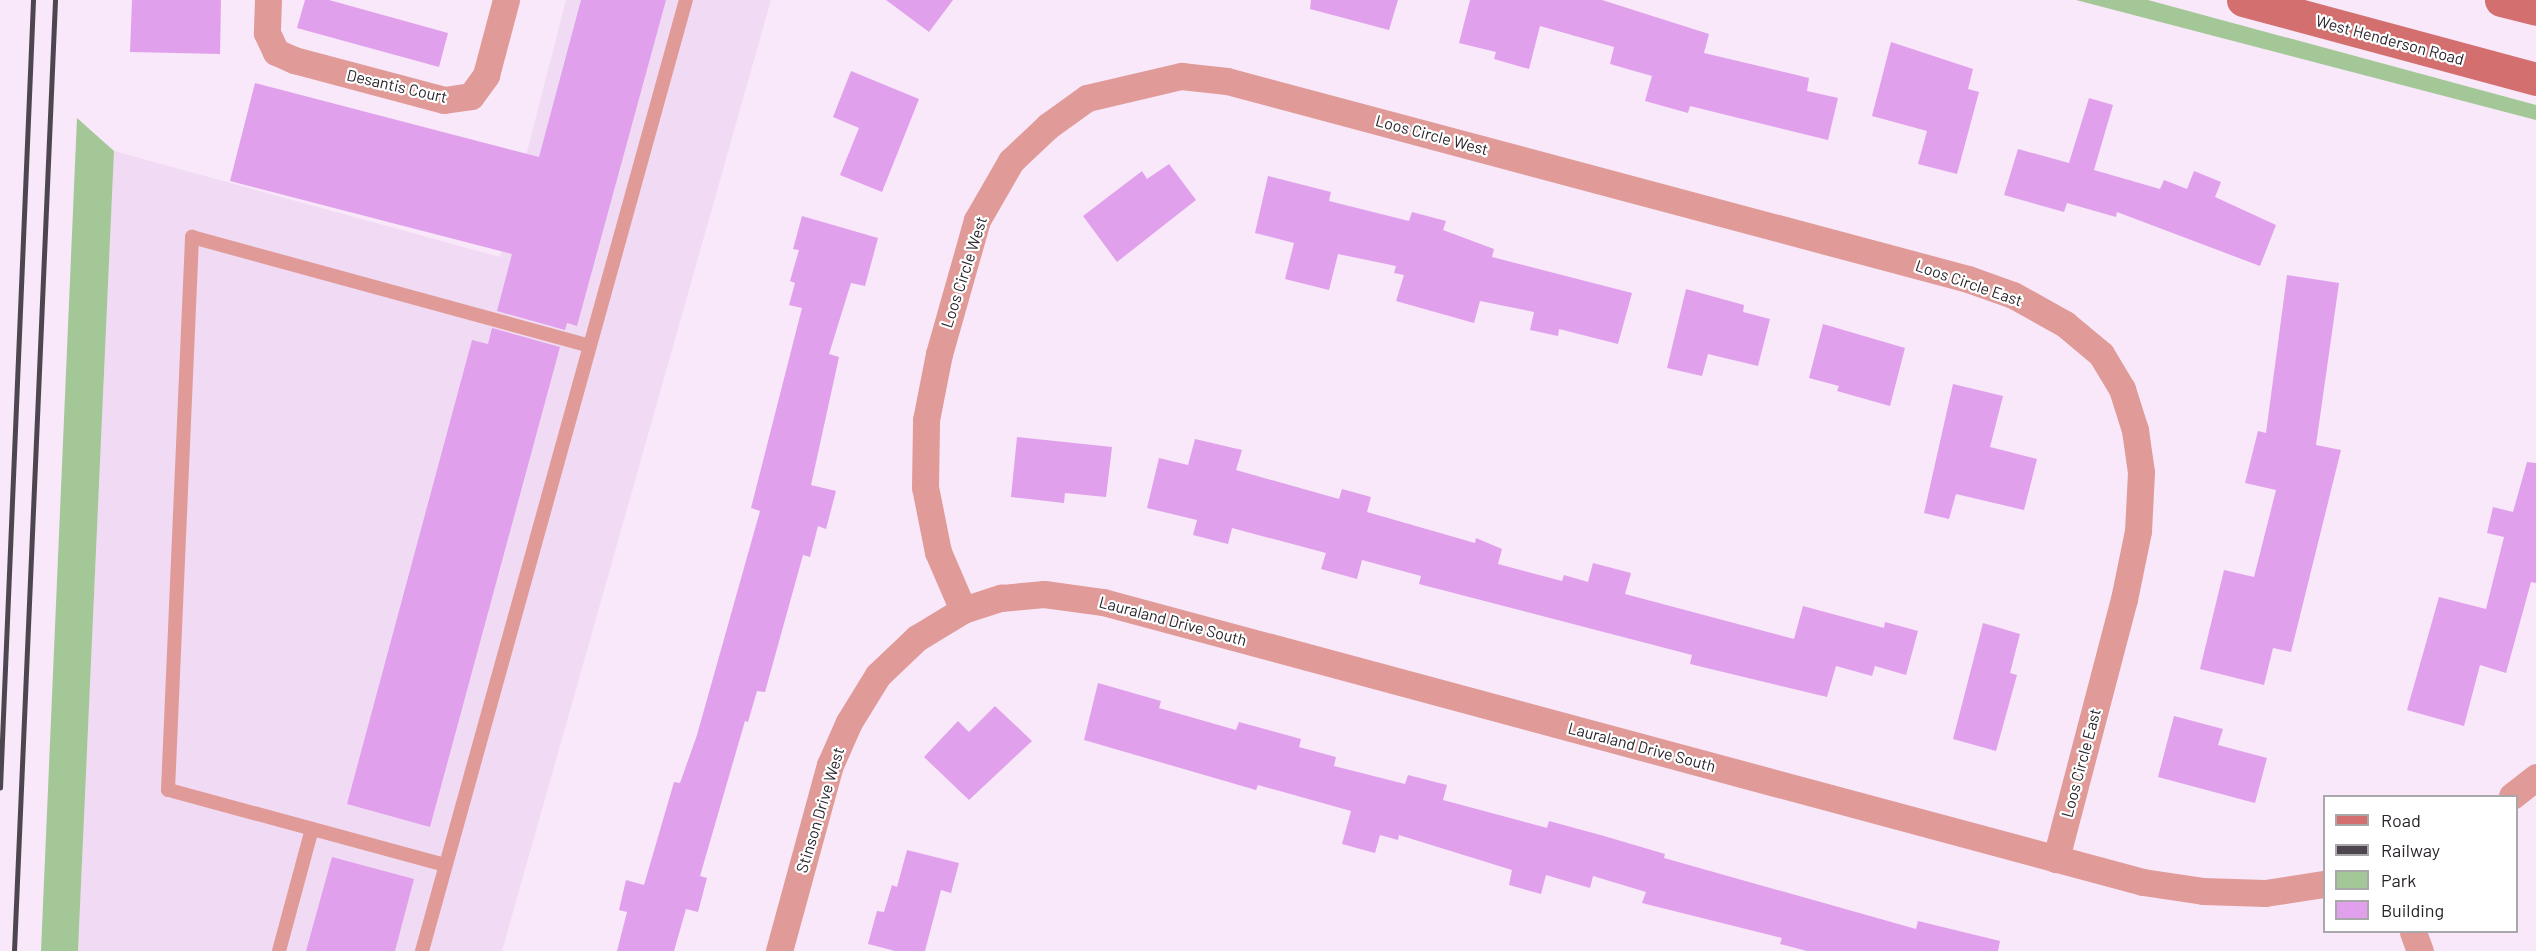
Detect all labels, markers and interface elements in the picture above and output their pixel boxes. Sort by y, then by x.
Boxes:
street label: West Henderson Road [2314,11,2466,69]
street label: Desantis Court [345,65,449,107]
street label: Loos Circle West [1374,111,1490,159]
street label: Loos Circle West [937,214,991,330]
street label: Loos Circle East [1913,256,2025,310]
street label: Lauraland Drive South [1097,592,1249,650]
street label: Loos Circle East [2057,706,2105,820]
street label: Lauraland Drive South [1566,718,1718,776]
street label: Stinson Drive West [792,745,848,875]
legend [2323,795,2518,933]
text: Road [2381,809,2421,831]
text: Railway [2381,839,2440,861]
text: Park [2381,869,2416,891]
text: Building [2381,899,2444,921]

